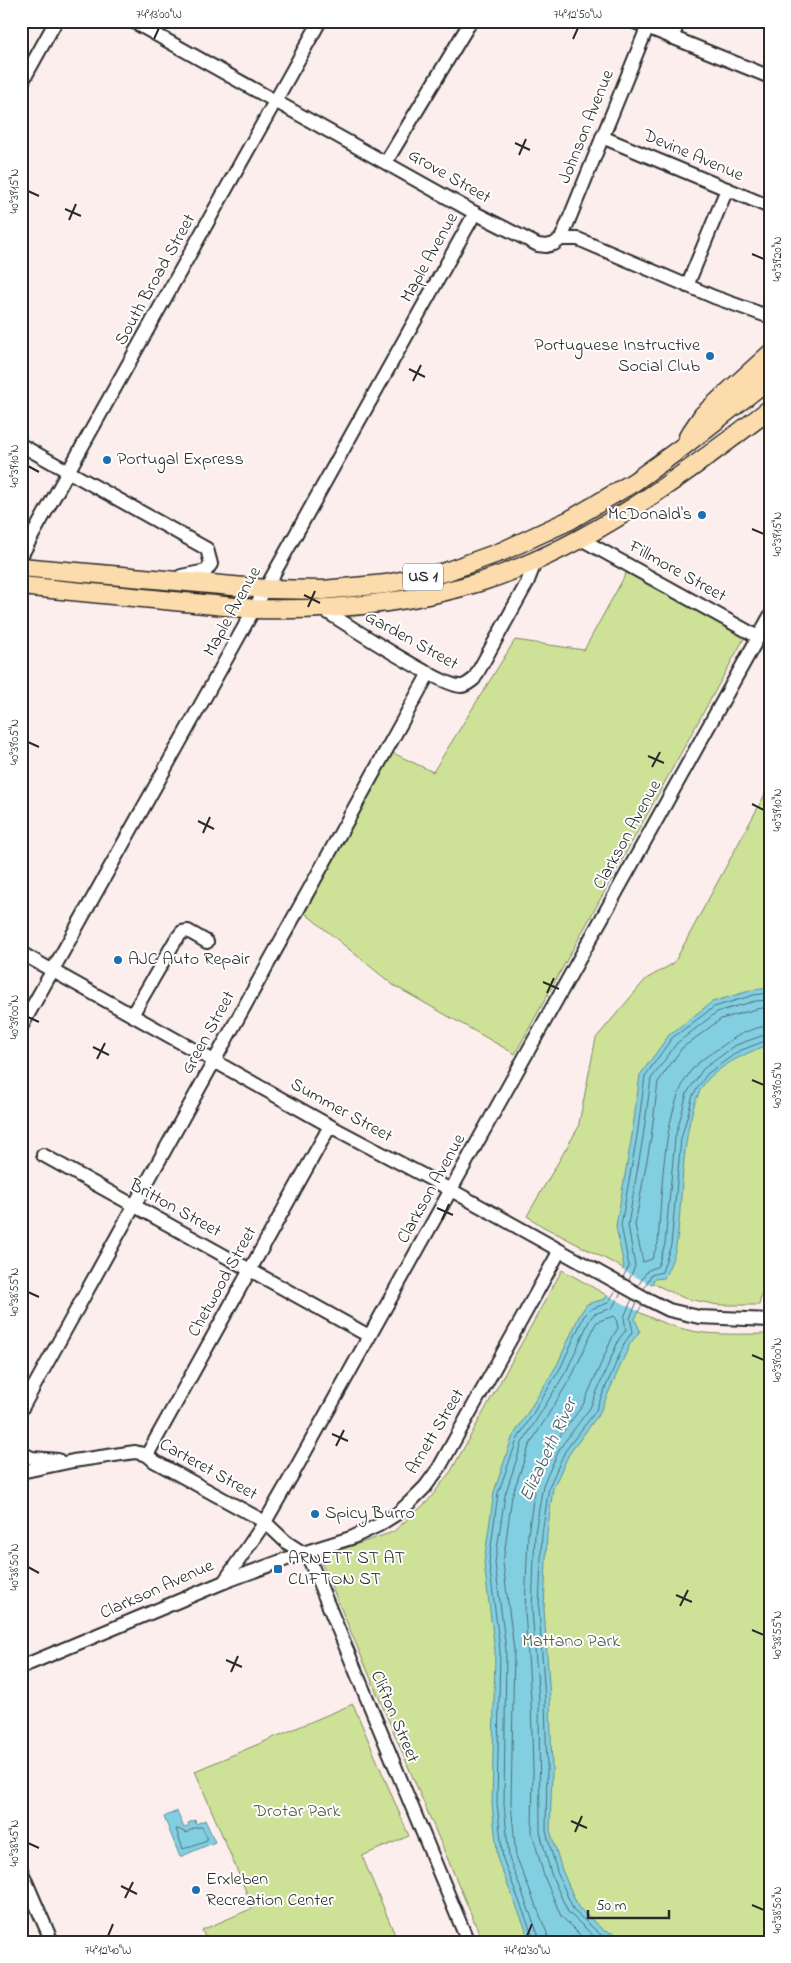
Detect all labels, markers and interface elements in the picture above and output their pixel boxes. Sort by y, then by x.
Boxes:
text: 74°13'00"W [136,6,182,24]
text: 74°12'50"W [554,6,602,24]
street label: Johnson Avenue [552,65,622,188]
street label: Devine Avenue [638,123,748,189]
street label: Grove Street [403,143,495,211]
text: 40°39'15"N [6,169,24,213]
street label: Maple Avenue [395,207,466,308]
street label: South Broad Street [109,209,203,351]
text: 40°39'20"N [769,236,787,282]
place label: Portuguese Instructive Social Club [534,333,701,380]
marker: Portuguese Instructive Social Club [704,350,716,362]
text: 40°39'10"N [6,444,24,488]
place label: Portugal Express [117,447,244,474]
marker: Portugal Express [101,454,113,466]
place label: McDonald's [608,502,692,528]
marker: McDonald's [696,509,708,521]
text: 40°39'15"N [769,512,787,556]
street label: Fillmore Street [623,534,730,610]
street label: Maple Avenue [198,561,269,662]
road number: US 1 [403,564,443,590]
street label: Garden Street [359,605,463,677]
text: 40°39'05"N [6,719,24,765]
street label: Clarkson Avenue [587,775,669,895]
text: 40°39'10"N [769,788,787,832]
place label: AJC Auto Repair [128,947,250,973]
marker: AJC Auto Repair [112,954,124,966]
street label: Green Street [175,987,243,1079]
text: 40°39'00"N [6,995,24,1039]
text: 40°39'05"N [769,1062,787,1108]
street label: Summer Street [285,1072,397,1150]
street label: Clarkson Avenue [391,1129,473,1249]
street label: Britton Street [124,1173,226,1245]
street label: Chetwood Street [182,1222,264,1342]
text: 40°38'55"N [6,1268,24,1316]
text: 40°39'00"N [769,1338,787,1382]
street label: Arnett Street [400,1384,472,1480]
water label: Elizabeth River [513,1392,586,1506]
street label: Carteret Street [154,1432,262,1508]
place label: Spicy Burro [325,1501,415,1527]
marker: Spicy Burro [309,1508,321,1520]
text: 40°38'50"N [6,1543,24,1591]
place label: ARNETT ST AT CLIFTON ST [288,1546,405,1593]
street label: Clarkson Avenue [96,1553,219,1627]
marker: ARNETT ST AT CLIFTON ST [272,1563,284,1575]
text: 40°38'55"N [769,1611,787,1659]
park label: Mattano Park [522,1629,620,1655]
street label: Clifton Street [363,1667,425,1767]
park label: Drotar Park [253,1799,340,1825]
text: 40°38'45"N [6,1820,24,1866]
place label: Erxleben Recreation Center [206,1867,334,1914]
marker: Erxleben Recreation Center [190,1884,202,1896]
text: 40°38'50"N [769,1886,787,1934]
scale bar [588,1888,670,1920]
text: 50 m [596,1895,627,1917]
text: 74°12'40"W [85,1942,131,1960]
text: 74°12'30"W [504,1942,550,1960]

